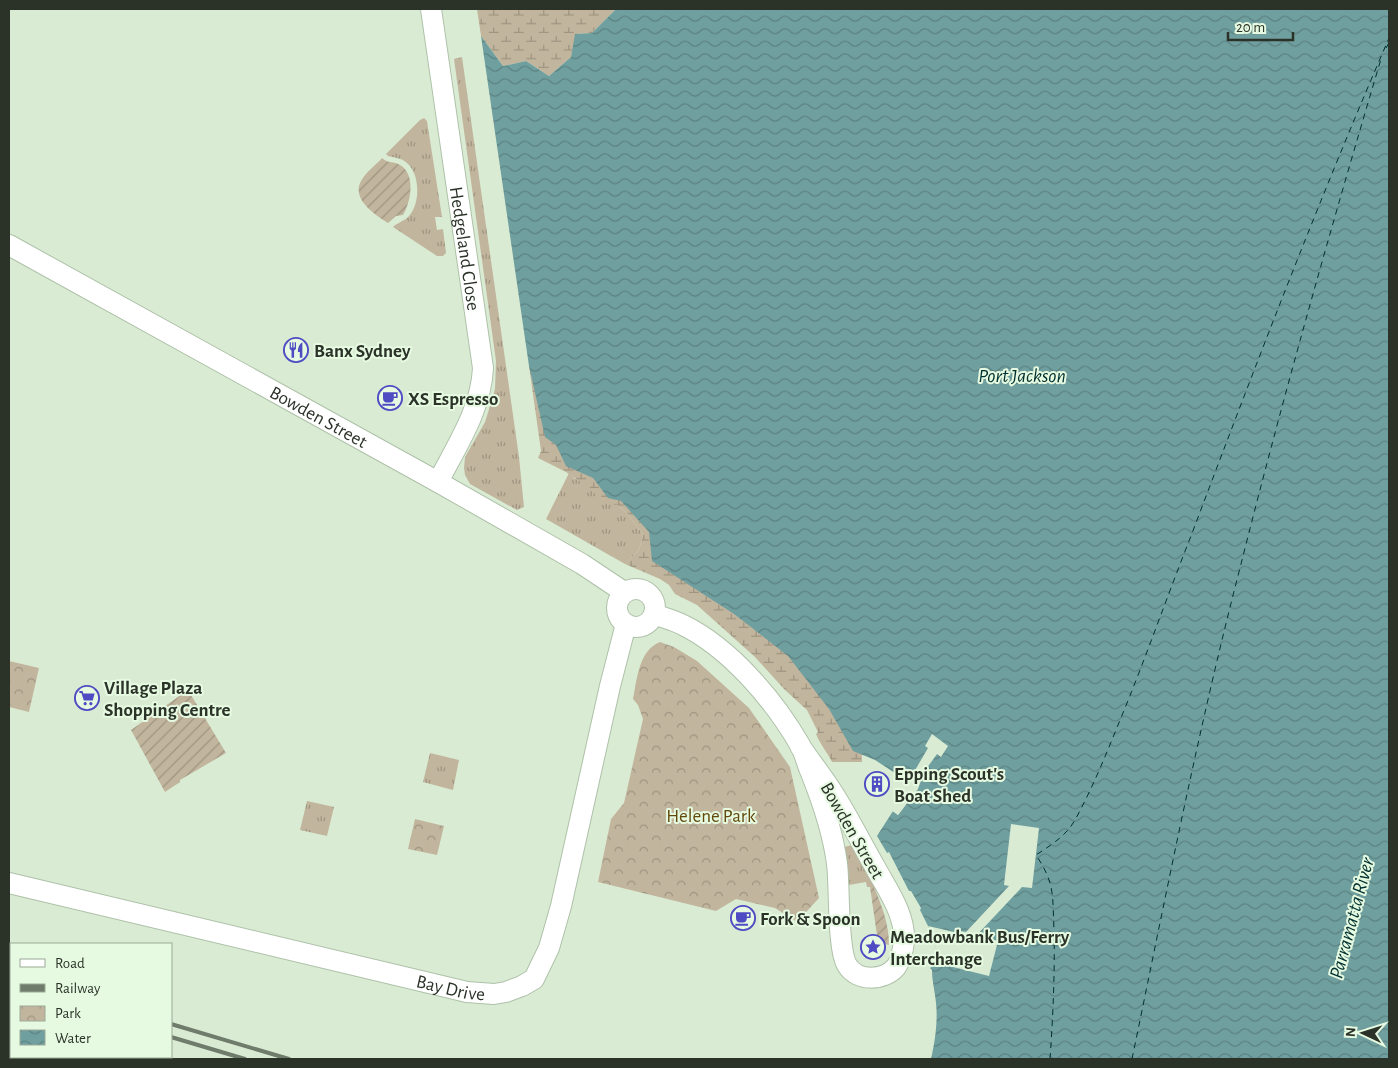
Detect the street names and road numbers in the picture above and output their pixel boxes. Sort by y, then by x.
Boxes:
street label: Hedgeland Close [446,185,483,312]
street label: Bowden Street [266,383,370,452]
street label: Bowden Street [817,779,887,882]
street label: Bay Drive [414,972,486,1004]

